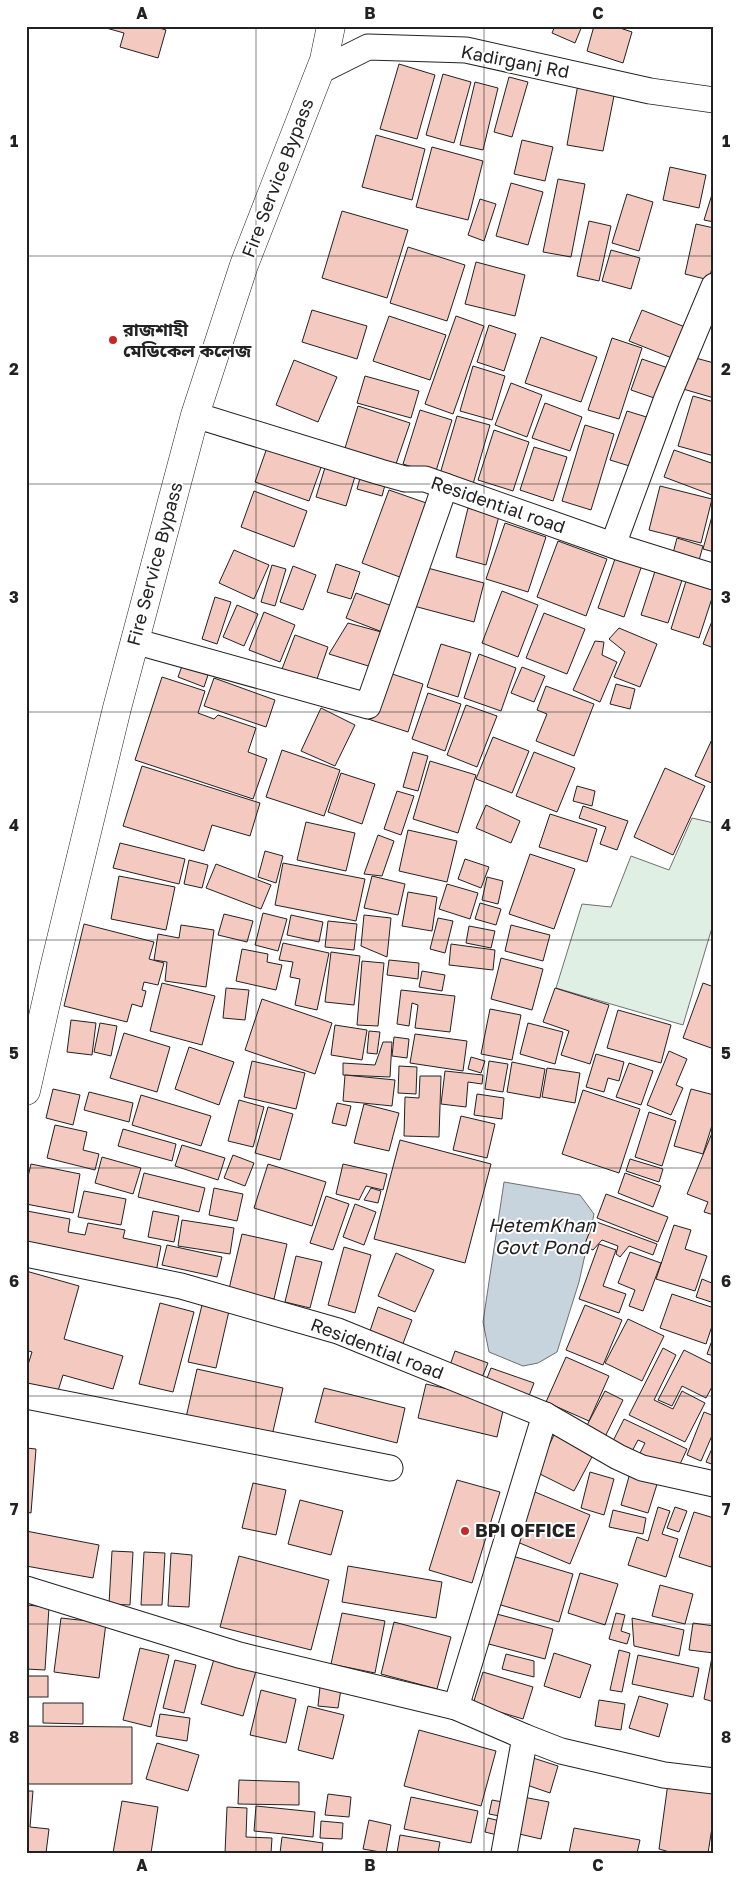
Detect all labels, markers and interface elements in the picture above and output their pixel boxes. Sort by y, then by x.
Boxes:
text: A [136,3,148,23]
text: B [364,3,376,23]
text: C [592,3,604,23]
street label: Kadirganj Rd [459,40,571,82]
street label: Fire Service Bypass [237,95,318,260]
text: 1 [10,131,18,151]
text: 1 [722,131,730,151]
place label: রাজশাহী মেডিকেল কলেজ [122,318,252,361]
marker: রাজশাহী মেডিকেল কলেজ [107,334,119,346]
text: 2 [9,359,19,379]
text: 2 [721,359,731,379]
street label: Residential road [428,471,568,537]
street label: Fire Service Bypass [122,479,187,648]
text: 3 [9,587,19,607]
text: 3 [721,587,731,607]
text: 4 [9,815,19,835]
text: 4 [721,815,731,835]
text: 5 [9,1043,19,1063]
text: 5 [721,1043,731,1063]
water label: HetemKhan Govt Pond [488,1213,597,1258]
text: 6 [9,1271,19,1291]
text: 6 [721,1271,731,1291]
street label: Residential road [308,1313,447,1384]
text: 7 [10,1499,19,1519]
text: 7 [722,1499,731,1519]
place label: BPI OFFICE [475,1519,576,1541]
marker: BPI OFFICE [459,1525,471,1537]
text: 8 [9,1727,19,1747]
text: 8 [721,1727,731,1747]
text: A [136,1855,148,1875]
text: B [364,1855,376,1875]
text: C [592,1855,604,1875]

